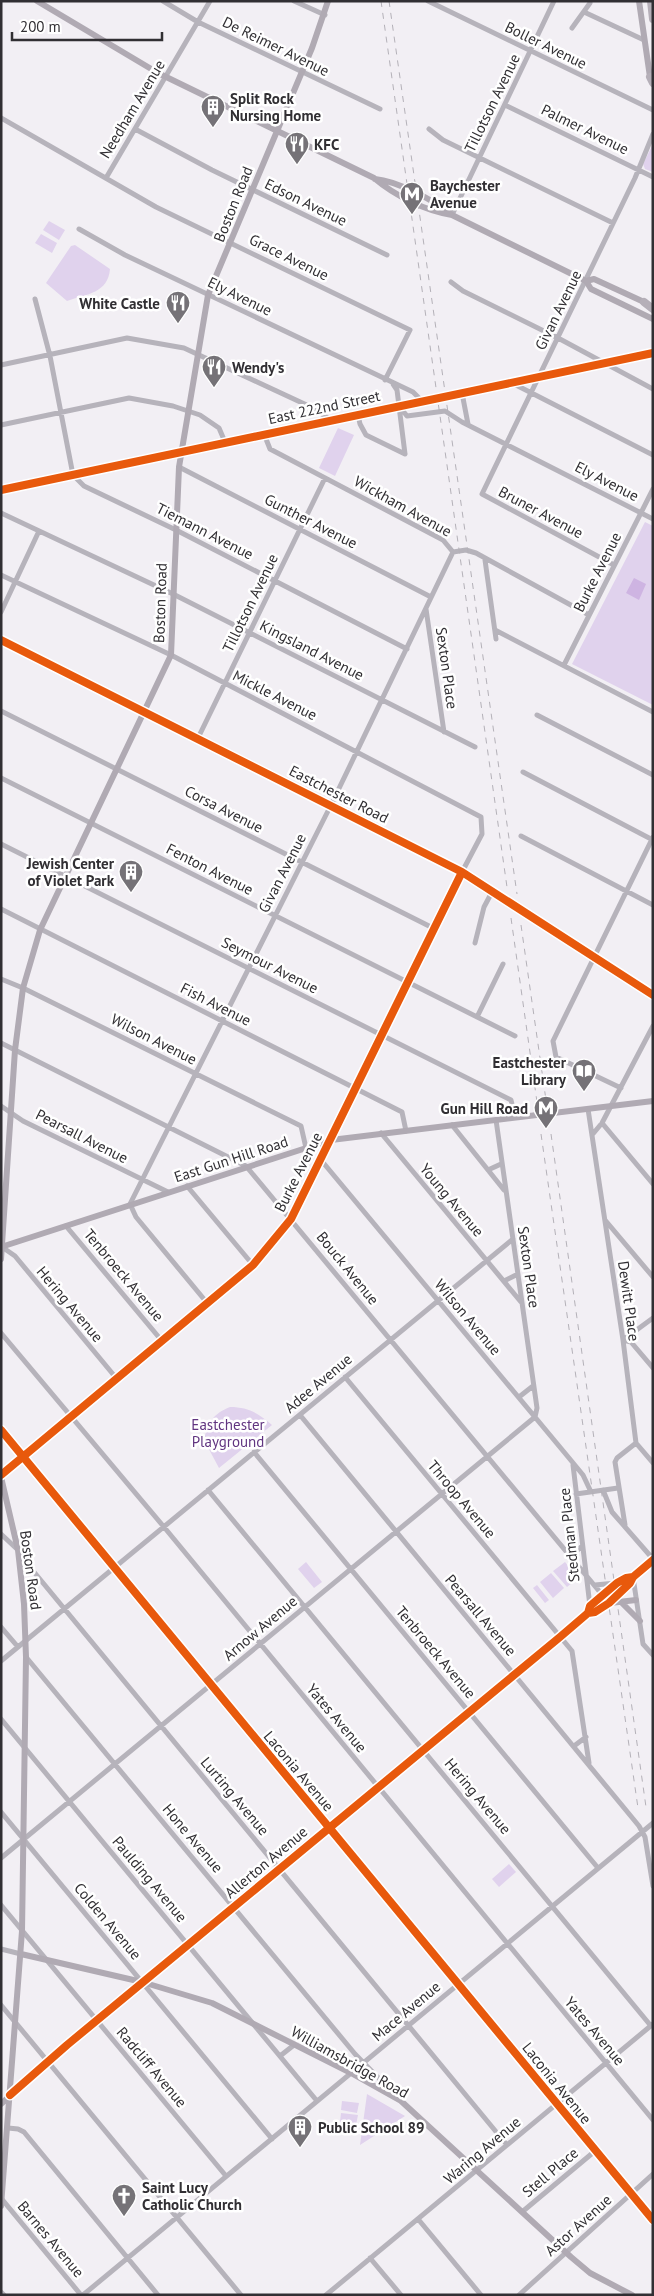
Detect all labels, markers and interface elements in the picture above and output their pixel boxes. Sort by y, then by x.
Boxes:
scale bar [12,10,162,42]
street label: De Reimer Avenue [219,12,333,80]
text: 200 m [20,17,61,36]
street label: Boller Avenue [502,17,590,73]
street label: Tillotson Avenue [460,51,524,155]
street label: Needham Avenue [95,56,169,162]
place label: Split Rock Nursing Home [230,89,321,125]
building icon: Split Rock Nursing Home [200,94,226,128]
street label: Palmer Avenue [538,100,632,158]
restaurant icon: KFC [284,131,310,165]
place label: KFC [314,135,340,154]
street label: Boston Road [209,163,257,245]
street label: Edson Avenue [262,174,350,230]
place label: Baychester Avenue [430,176,501,212]
metro station icon: Baychester Avenue [399,181,425,215]
street label: Grace Avenue [246,230,332,284]
street label: Givan Avenue [531,267,585,353]
street label: Ely Avenue [205,272,275,320]
restaurant icon: White Castle [165,290,191,324]
place label: White Castle [79,294,160,313]
restaurant icon: Wendy's [201,354,227,388]
place label: Wendy's [232,358,284,377]
street label: East 222nd Street [266,386,382,428]
street label: Ely Avenue [572,457,642,505]
street label: Wickham Avenue [351,471,455,541]
street label: Bruner Avenue [495,482,587,542]
street label: Gunther Avenue [261,489,361,553]
street label: Tiemann Avenue [153,498,257,564]
street label: Burke Avenue [569,529,625,615]
street label: Tillotson Avenue [218,551,282,655]
street label: Boston Road [149,563,171,643]
street label: Kingsland Avenue [257,616,367,684]
street label: Sexton Place [432,626,462,710]
street label: Mickle Avenue [230,666,320,724]
street label: Eastchester Road [286,761,392,827]
street label: Corsa Avenue [182,781,266,837]
street label: Givan Avenue [254,830,310,916]
street label: Fenton Avenue [163,839,257,899]
place label: Jewish Center of Violet Park [26,854,115,890]
building icon: Jewish Center of Violet Park [118,859,144,893]
street label: Seymour Avenue [218,932,322,998]
street label: Fish Avenue [178,978,254,1030]
street label: Wilson Avenue [108,1009,200,1069]
place label: Eastchester Library [493,1053,567,1089]
library icon: Eastchester Library [571,1058,597,1092]
metro station icon: Gun Hill Road [533,1095,559,1129]
place label: Gun Hill Road [441,1099,528,1118]
street label: Pearsall Avenue [33,1105,131,1167]
street label: Burke Avenue [270,1129,326,1215]
street label: East Gun Hill Road [171,1132,291,1186]
street label: Young Avenue [416,1159,488,1241]
street label: Tenbroeck Avenue [80,1225,168,1325]
street label: Sexton Place [514,1225,544,1309]
street label: Bouck Avenue [313,1228,383,1308]
street label: Dewitt Place [614,1260,644,1342]
street label: Hering Avenue [33,1262,107,1346]
street label: Wilson Avenue [431,1275,505,1359]
street label: Adee Avenue [280,1349,356,1417]
park label: Eastchester Playground [191,1415,265,1451]
street label: Throop Avenue [424,1456,500,1542]
street label: Stedman Place [555,1487,583,1583]
street label: Boston Road [16,1529,46,1611]
street label: Pearsall Avenue [441,1570,521,1660]
street label: Arnow Avenue [219,1591,301,1665]
street label: Tenbroeck Avenue [392,1602,480,1702]
street label: Yates Avenue [303,1680,371,1756]
street label: Laconia Avenue [260,1727,338,1815]
street label: Lurting Avenue [197,1753,273,1839]
street label: Hering Avenue [441,1754,515,1838]
street label: Hone Avenue [159,1800,227,1876]
street label: Allerton Avenue [221,1822,311,1902]
street label: Paulding Avenue [108,1832,192,1926]
street label: Colden Avenue [70,1879,146,1963]
street label: Mace Avenue [368,1977,444,2045]
street label: Yates Avenue [561,1993,629,2069]
street label: Williamsbridge Road [288,2022,412,2102]
street label: Radcliff Avenue [113,2023,191,2111]
street label: Laconia Avenue [518,2038,596,2128]
street label: Waring Avenue [440,2112,524,2188]
building icon: Public School 89 [287,2114,313,2148]
place label: Public School 89 [318,2118,425,2137]
street label: Stell Place [518,2143,582,2201]
place label: Saint Lucy Catholic Church [142,2178,242,2214]
church icon: Saint Lucy Catholic Church [111,2183,137,2217]
street label: Astor Avenue [541,2190,615,2260]
street label: Barnes Avenue [14,2197,88,2281]

